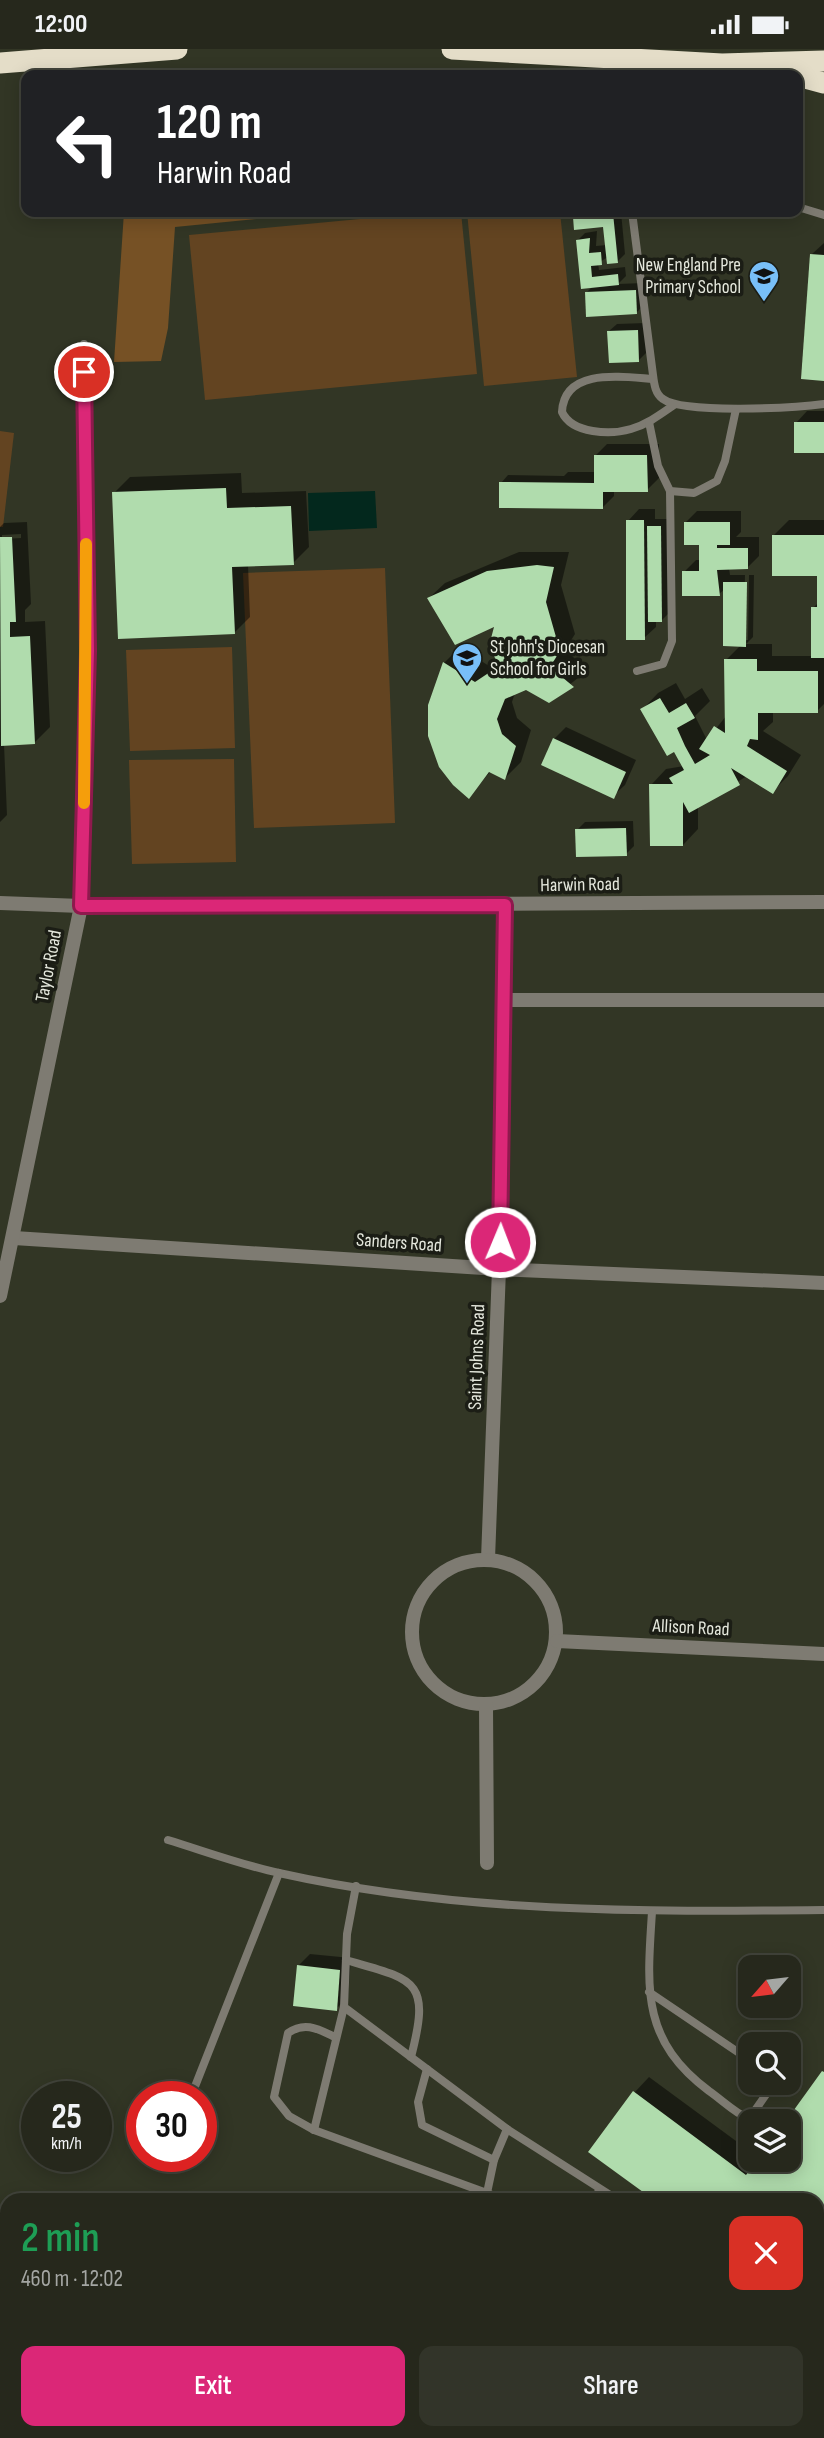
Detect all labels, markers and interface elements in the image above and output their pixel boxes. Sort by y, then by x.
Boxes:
text: 12:00 [35,9,87,40]
text: 120 m [157,94,262,153]
icon: left [42,98,133,189]
text: Harwin Road [157,154,291,193]
place label: New England Pre Primary School [636,254,741,299]
school or university icon: New England Pre Primary School [747,259,781,303]
pin [54,342,114,402]
icon: arrive [65,353,103,391]
place label: St John's Diocesan School for Girls [490,636,605,681]
school or university icon: St John's Diocesan School for Girls [450,641,484,685]
street label: Harwin Road [540,873,620,897]
street label: Taylor Road [31,928,67,1004]
position arrow [463,1205,537,1279]
street label: Sanders Road [355,1229,443,1257]
street label: Saint Johns Road [464,1304,490,1410]
street label: Allison Road [651,1614,730,1641]
north arrow [738,1955,802,2018]
map controls [738,1955,801,2172]
button: search [738,2032,801,2095]
speed limit sign: 30 [126,2081,217,2172]
text: 25 [51,2096,82,2139]
button: layers [738,2109,801,2172]
text: km/h [51,2133,82,2154]
text: 2 min [21,2213,100,2264]
button: close [729,2216,803,2290]
text: 460 m · 12:02 [21,2265,123,2293]
button: Exit [21,2346,405,2426]
button: Share [419,2346,803,2426]

